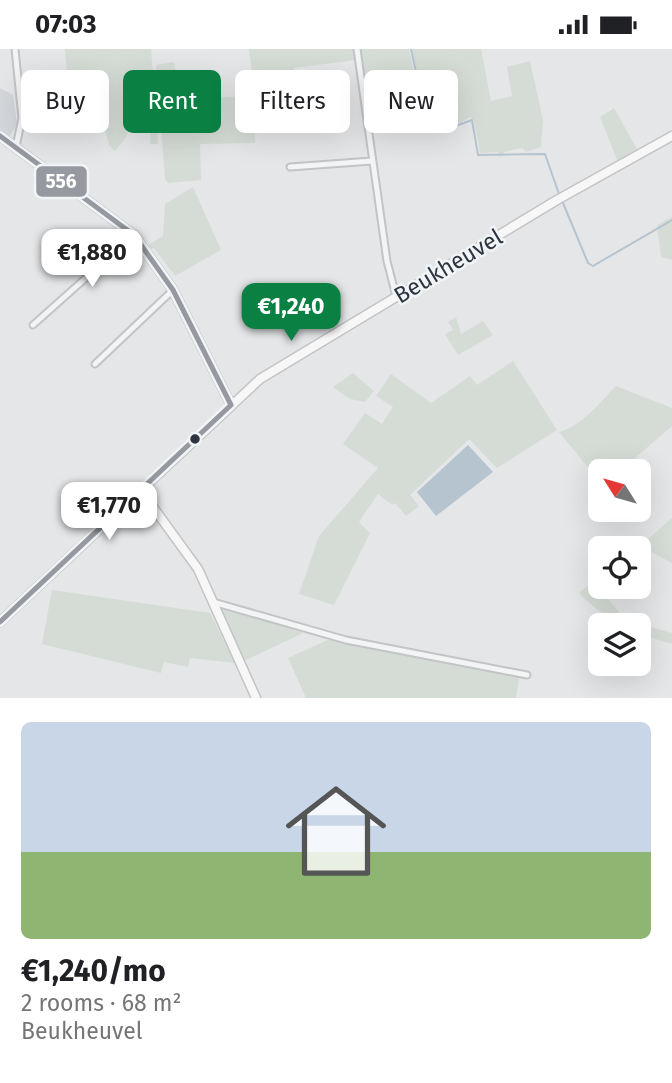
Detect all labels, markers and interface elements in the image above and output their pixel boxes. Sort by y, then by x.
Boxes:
text: 07:03 [35,9,97,40]
chip: Buy [21,70,109,133]
chip: Rent [123,70,221,133]
chip: Filters [235,70,350,133]
chip: New [364,70,458,133]
line badge: 556 [35,165,88,198]
text: 556 [46,170,77,193]
street label: Beukheuvel [389,223,508,309]
pin: €1,880 [35,229,149,289]
text: €1,880 [57,238,127,266]
pin: €1,240 [234,283,348,343]
text: €1,240 [258,292,324,320]
unlabelled marker [188,432,202,446]
north arrow [588,459,651,521]
map controls [588,459,651,676]
pin: €1,770 [52,483,166,542]
text: €1,770 [77,491,141,519]
button: locate [588,536,651,599]
button: layers [588,613,651,676]
icon: home [273,768,399,894]
text: €1,240/mo [21,953,166,989]
text: 2 rooms · 68 m² [21,989,182,1017]
text: Beukheuvel [21,1017,143,1045]

